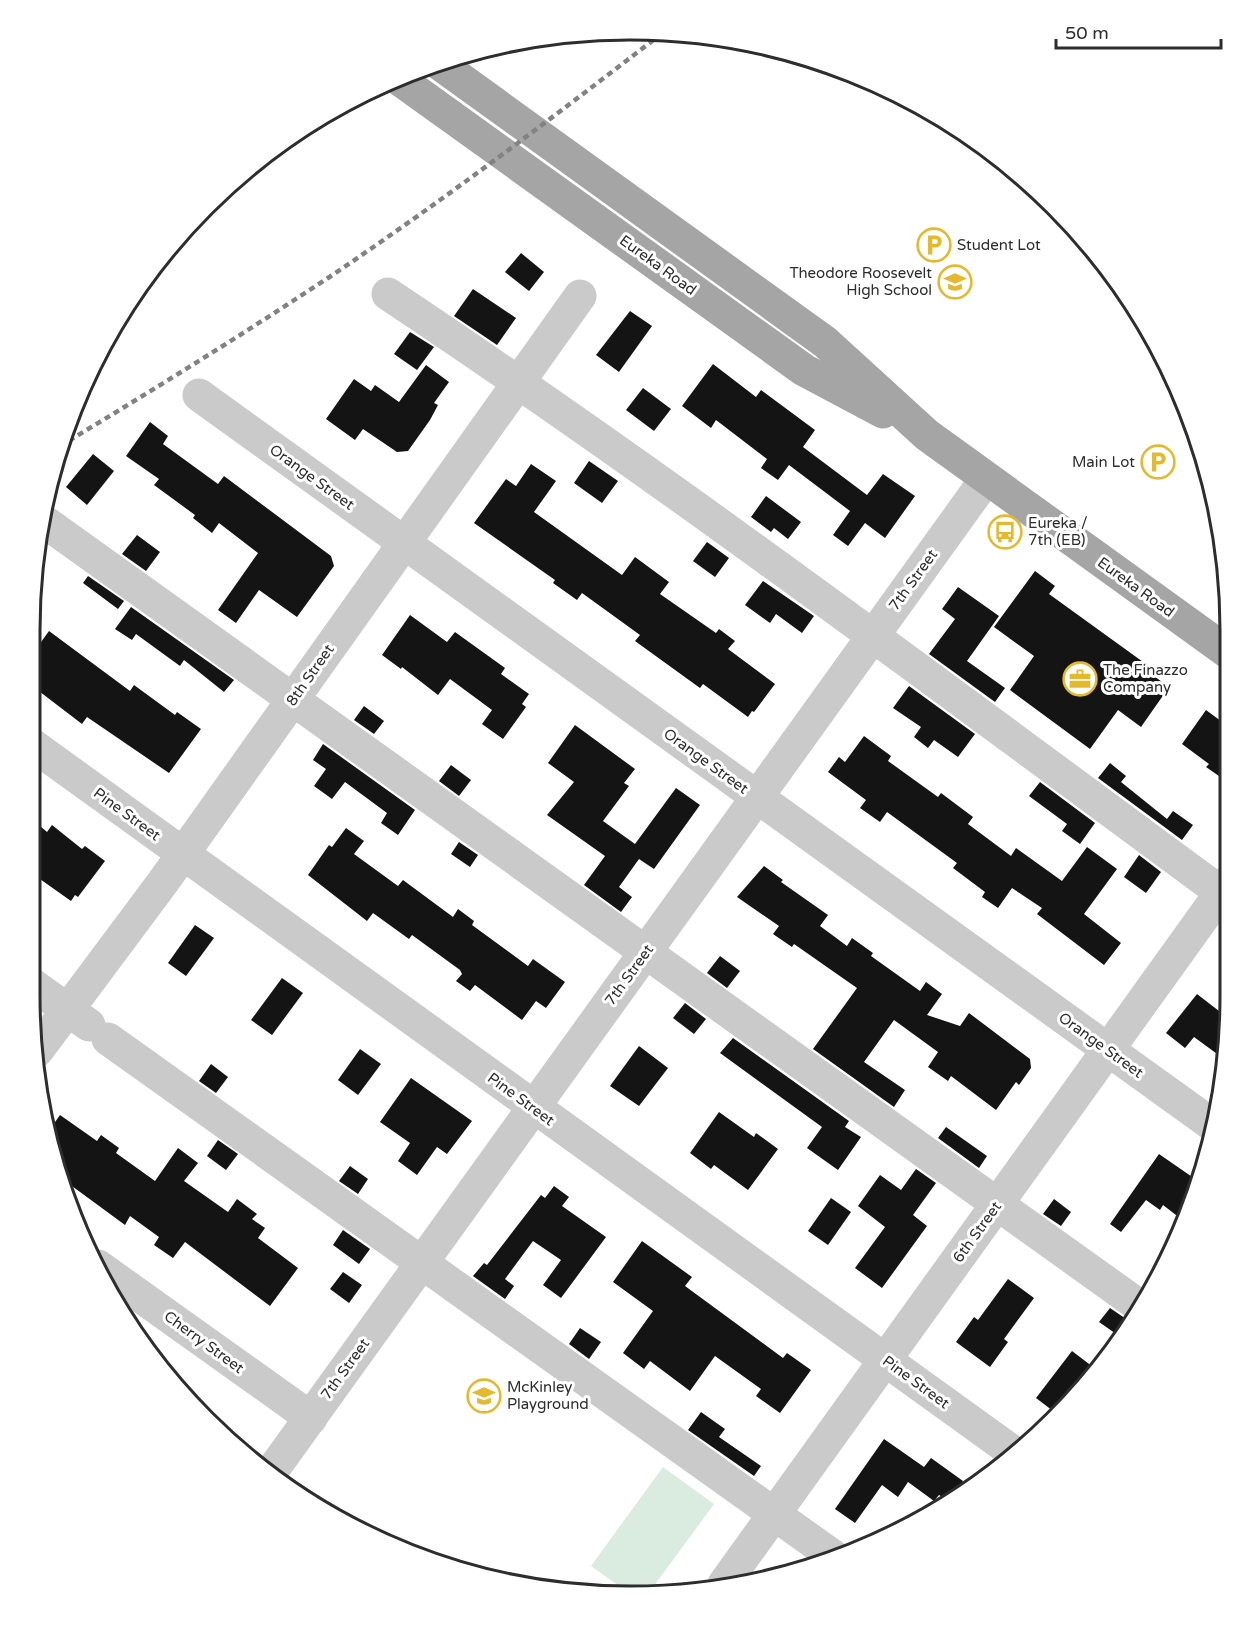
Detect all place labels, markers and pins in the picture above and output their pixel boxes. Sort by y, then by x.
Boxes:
parking icon: Student Lot [916,227,952,263]
place label: Student Lot [957,236,1041,254]
place label: Theodore Roosevelt High School [789,264,932,299]
school or university icon: Theodore Roosevelt High School [937,264,973,300]
parking icon: Main Lot [1140,444,1176,480]
place label: Main Lot [1072,453,1135,471]
bus stop icon: Eureka / 7th (EB) [987,514,1023,550]
place label: Eureka / 7th (EB) [1028,514,1088,549]
office icon: The Finazzo Company [1062,661,1098,697]
place label: The Finazzo Company [1103,661,1188,696]
school or university icon: McKinley Playground [466,1378,502,1414]
place label: McKinley Playground [507,1378,589,1413]

